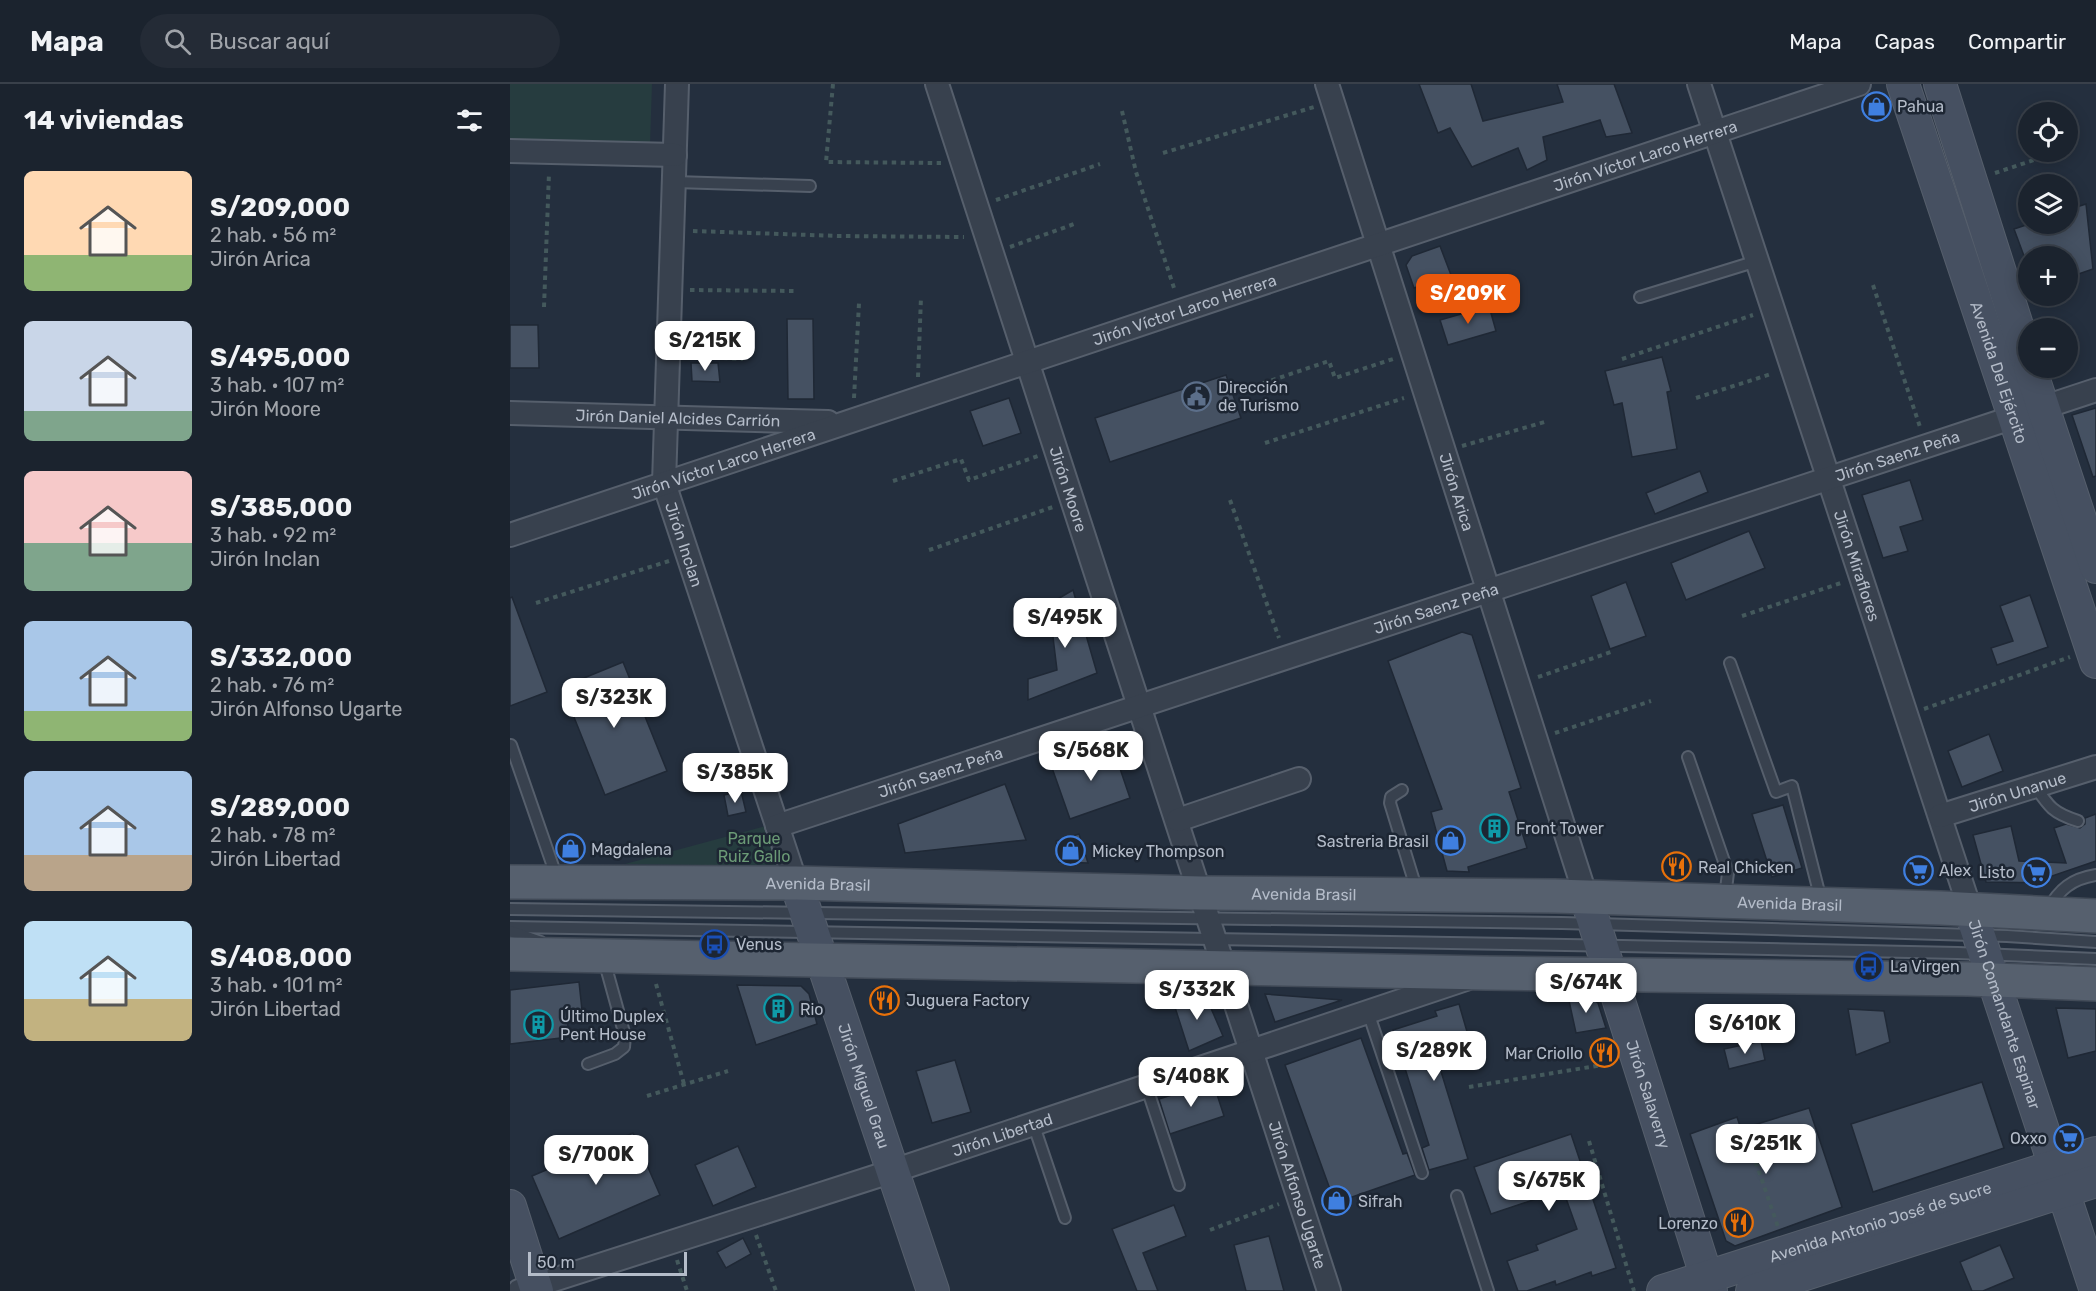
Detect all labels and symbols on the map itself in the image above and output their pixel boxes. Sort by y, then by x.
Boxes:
shop icon: Pahua [1860,90,1892,122]
place label: Pahua [1897,97,1944,116]
street label: Jirón Víctor Larco Herrera [1551,116,1740,195]
street label: Jirón Víctor Larco Herrera [1090,270,1279,349]
pin: S/209K [1419,274,1517,325]
street label: Avenida Del Ejército [1967,299,2032,446]
pin: S/215K [656,321,754,372]
place label: Dirección de Turismo [1218,378,1299,415]
public building icon: Dirección de Turismo [1181,380,1213,412]
street label: Jirón Daniel Alcides Carrión [575,405,781,430]
street label: Jirón Víctor Larco Herrera [629,424,818,503]
street label: Jirón Saenz Peña [1833,426,1962,485]
street label: Jirón Moore [1046,444,1091,534]
street label: Jirón Arica [1436,450,1478,533]
street label: Jirón Inclan [661,500,707,589]
street label: Jirón Miraflores [1830,508,1884,624]
street label: Jirón Saenz Peña [1371,579,1501,638]
pin: S/495K [1016,598,1114,649]
pin: S/323K [565,678,663,729]
pin: S/568K [1042,731,1140,782]
street label: Jirón Saenz Peña [876,743,1005,801]
pin: S/385K [686,753,784,804]
street label: Jirón Unanue [1966,768,2068,816]
building icon: Front Tower [1479,812,1511,844]
place label: Front Tower [1516,819,1604,838]
shop icon: Sastreria Brasil [1434,825,1466,857]
park label: Parque Ruiz Gallo [718,829,790,866]
place label: Sastreria Brasil [1317,832,1429,851]
shop icon: Magdalena [554,833,586,865]
shop icon: Mickey Thompson [1055,835,1087,867]
place label: Magdalena [591,840,672,859]
place label: Mickey Thompson [1092,842,1225,861]
restaurant icon: Real Chicken [1661,851,1693,883]
supermarket icon: Alex [1902,854,1934,886]
supermarket icon: Listo [2020,856,2052,888]
place label: Real Chicken [1698,858,1794,877]
place label: Alex [1939,861,1971,880]
place label: Listo [1979,863,2015,882]
street label: Avenida Brasil [765,873,871,894]
street label: Avenida Brasil [1251,884,1356,904]
street label: Avenida Brasil [1737,892,1843,914]
street label: Jirón Comandante Espinar [1965,917,2045,1112]
bus stop icon: Venus [699,928,731,960]
place label: Venus [736,935,782,954]
bus stop icon: La Virgen [1853,950,1885,982]
place label: La Virgen [1890,957,1960,976]
pin: S/674K [1537,963,1635,1014]
pin: S/332K [1148,970,1246,1021]
restaurant icon: Juguera Factory [869,984,901,1016]
place label: Juguera Factory [906,991,1030,1010]
building icon: Rio [763,993,795,1025]
place label: Rio [800,1000,824,1019]
pin: S/610K [1696,1004,1794,1055]
place label: Último Duplex Pent House [560,1006,664,1044]
building icon: Último Duplex Pent House [523,1009,555,1041]
street label: Jirón Miguel Grau [834,1021,894,1151]
pin: S/289K [1385,1031,1483,1082]
restaurant icon: Mar Criollo [1588,1037,1620,1069]
street label: Jirón Salaverry [1622,1038,1675,1151]
place label: Mar Criollo [1505,1044,1583,1063]
pin: S/408K [1142,1057,1240,1108]
street label: Jirón Libertad [949,1109,1055,1160]
street label: Jirón Alfonso Ugarte [1265,1119,1331,1271]
supermarket icon: Oxxo [2052,1122,2084,1154]
pin: S/251K [1717,1124,1815,1175]
place label: Oxxo [2010,1129,2047,1148]
pin: S/700K [547,1135,645,1186]
pin: S/675K [1500,1161,1598,1212]
street label: Avenida Antonio José de Sucre [1767,1177,1994,1266]
shop icon: Sifrah [1321,1185,1353,1217]
place label: Sifrah [1358,1192,1403,1211]
restaurant icon: Lorenzo [1723,1207,1755,1239]
place label: Lorenzo [1658,1214,1718,1233]
scale bar [528,1249,687,1276]

